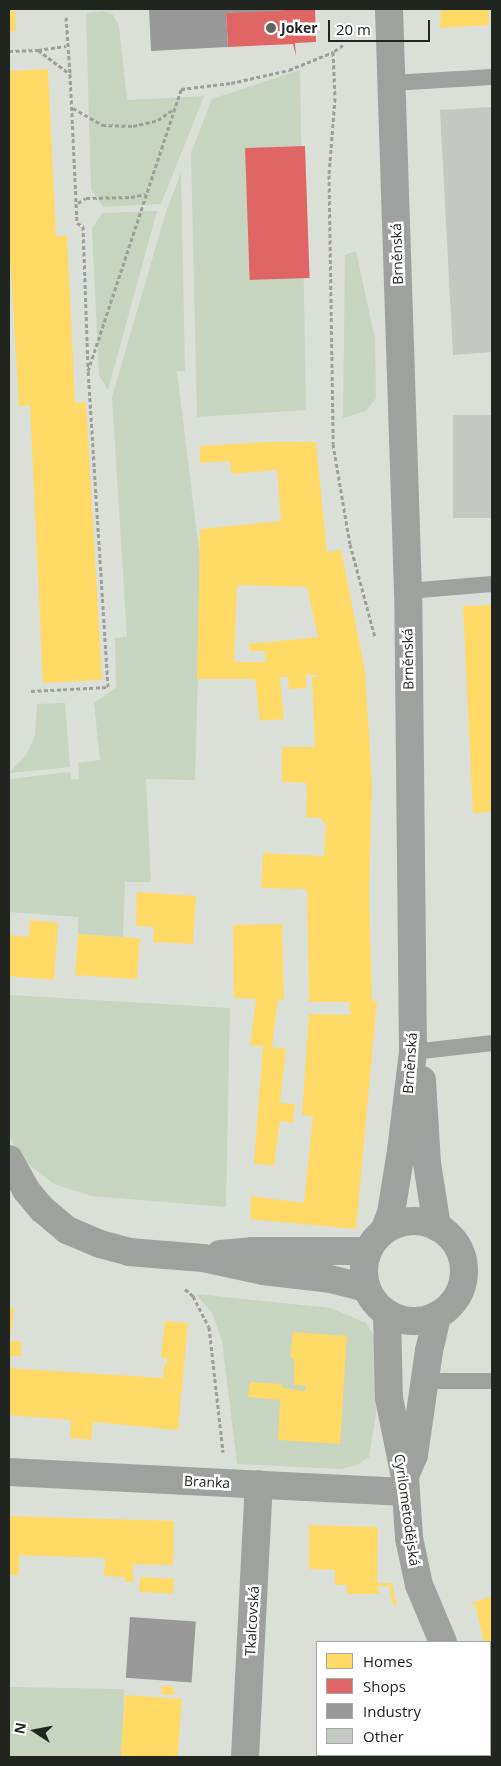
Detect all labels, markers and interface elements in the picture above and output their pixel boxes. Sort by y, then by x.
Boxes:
scale bar [331,10,434,42]
text: 20 m [336,19,371,39]
place label: Joker [281,20,318,36]
marker: Joker [265,22,277,34]
street label: Brněnská [388,223,406,285]
street label: Brněnská [399,628,417,690]
street label: Brněnská [399,1032,421,1094]
street label: Cyrilometodějská [391,1453,423,1567]
street label: Branka [183,1472,231,1492]
street label: Tkalcovská [242,1585,262,1657]
legend [316,1641,491,1756]
text: Homes [363,1651,413,1671]
text: Shops [363,1676,406,1696]
text: Industry [363,1701,421,1721]
north arrow [10,1706,60,1756]
text: N [9,1721,30,1735]
text: Other [363,1726,404,1746]

